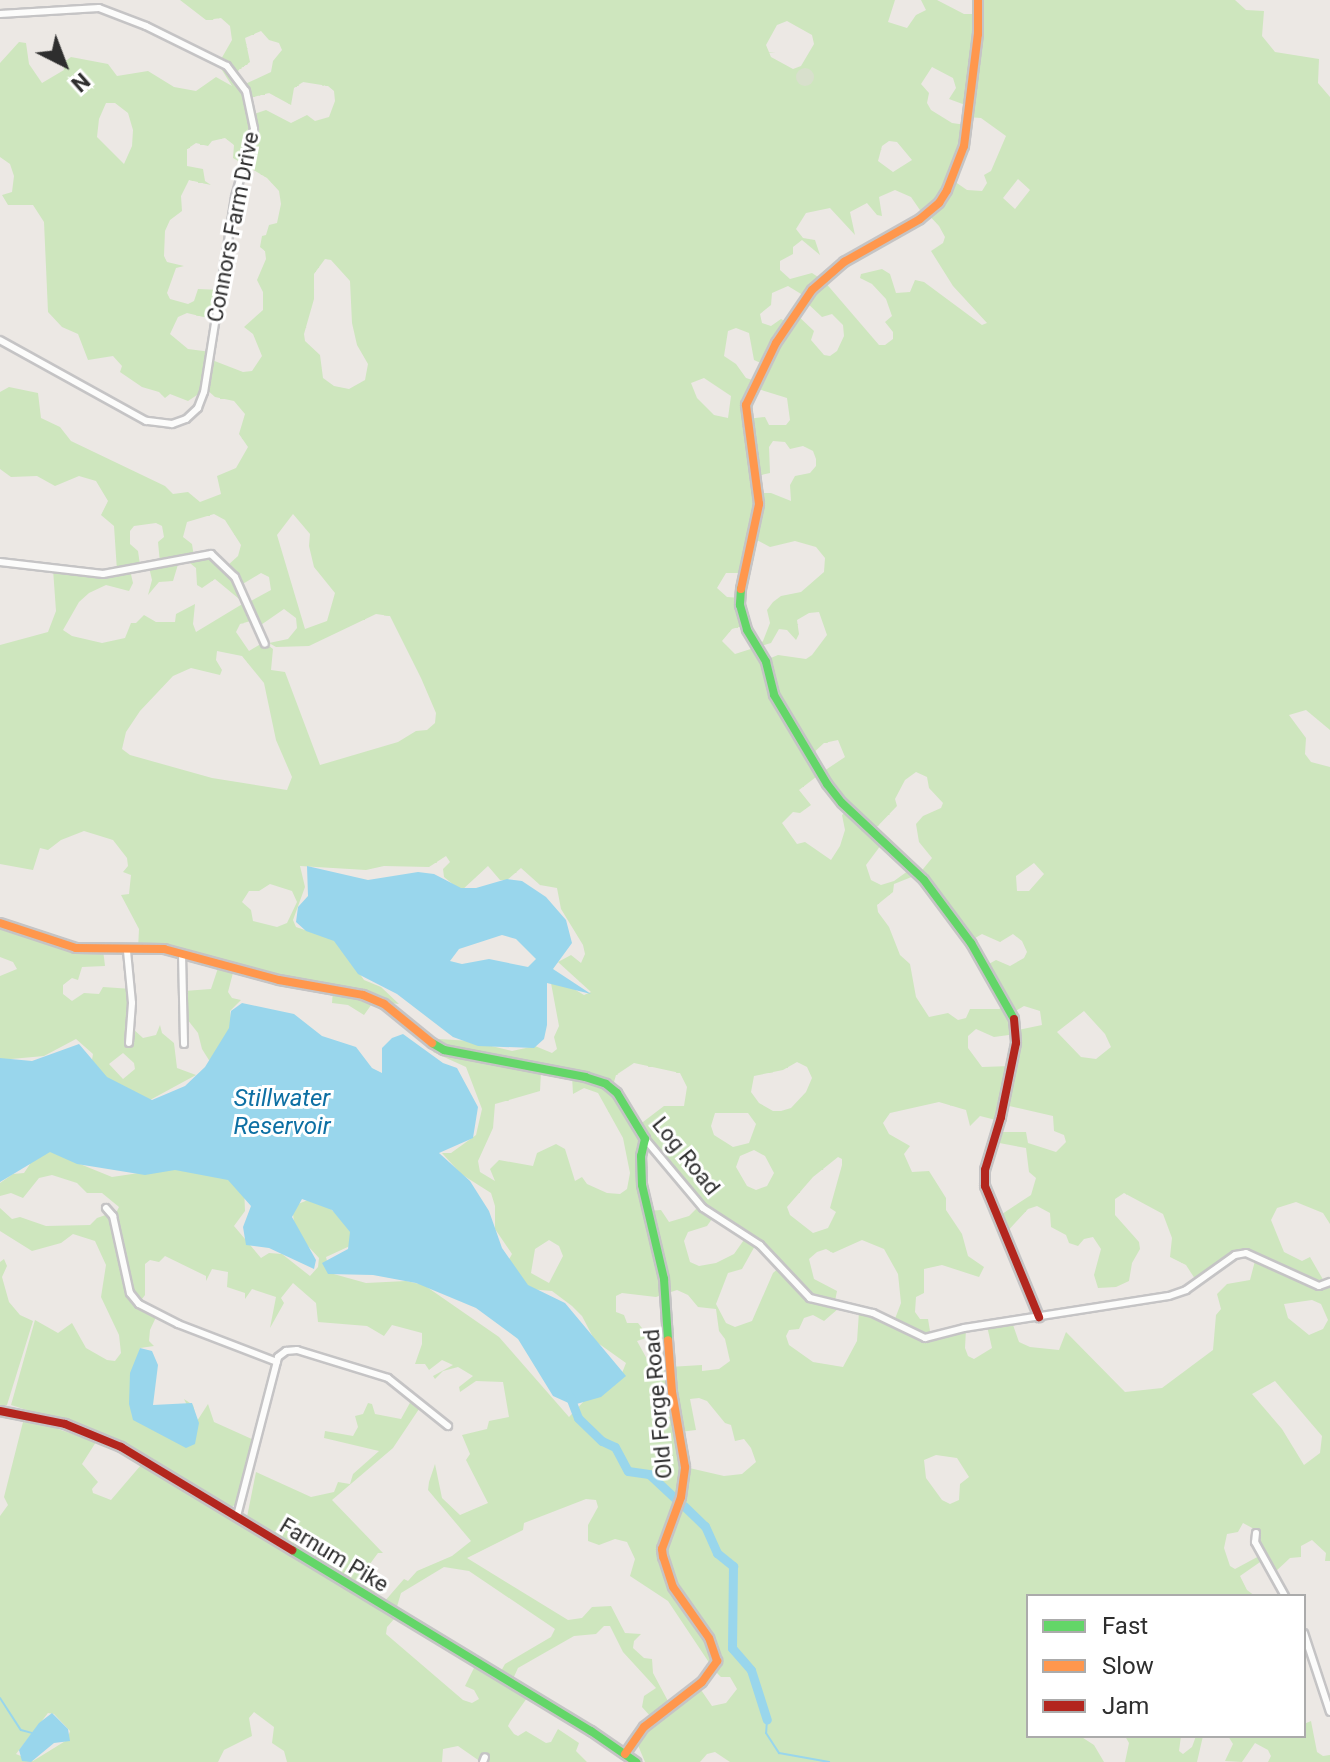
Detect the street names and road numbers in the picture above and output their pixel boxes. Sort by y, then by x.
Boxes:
street label: Connors Farm Drive [202,130,264,324]
street label: Log Road [647,1112,725,1200]
street label: Old Forge Road [638,1328,678,1480]
street label: Farnum Pike [275,1512,393,1598]

